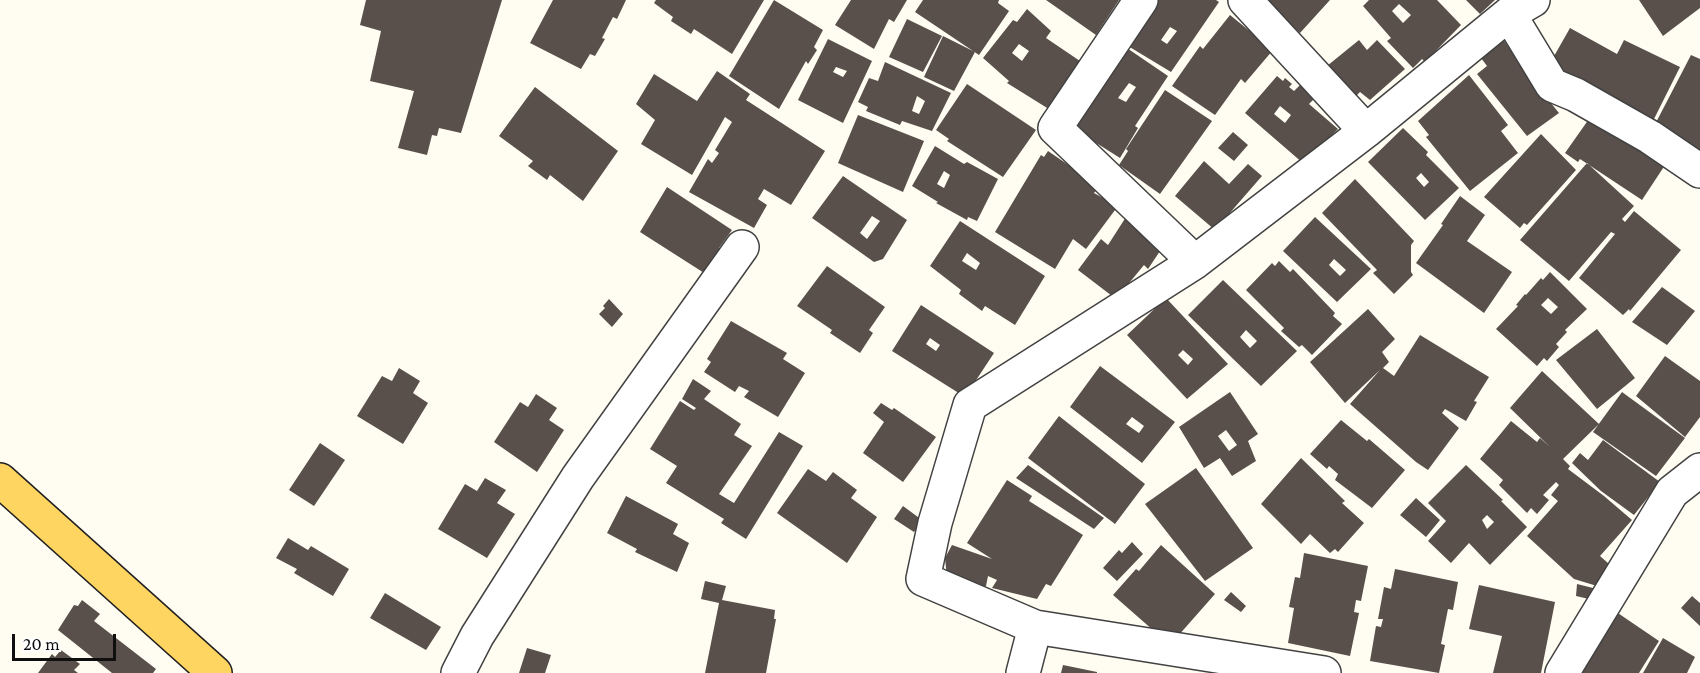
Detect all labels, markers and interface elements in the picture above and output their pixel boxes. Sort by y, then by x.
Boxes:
scale bar [15,622,118,660]
text: 20 m [23,634,60,654]

